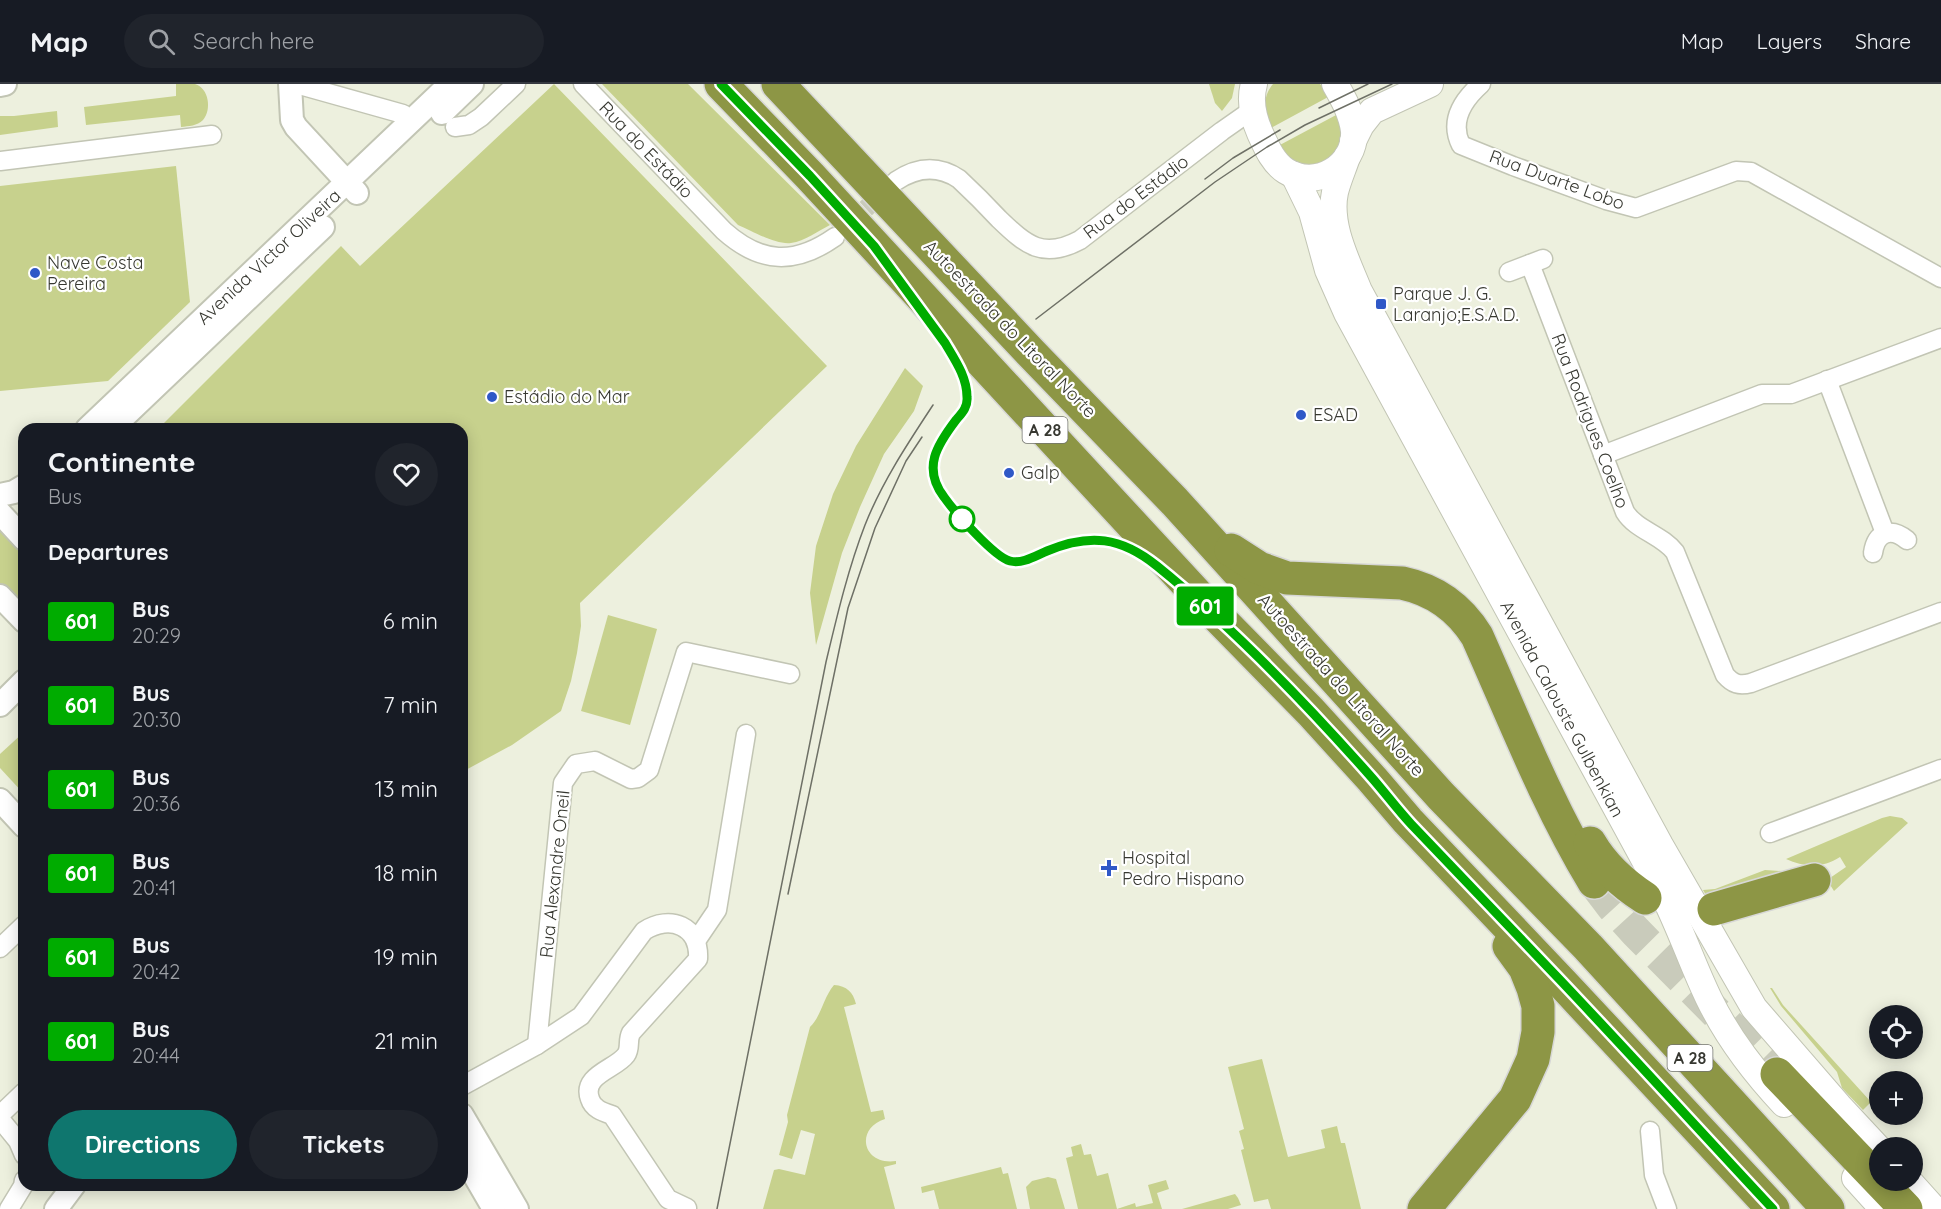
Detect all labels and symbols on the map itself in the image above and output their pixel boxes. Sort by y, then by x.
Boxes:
street label: Rua do Estádio [594,96,698,203]
street label: Rua Duarte Lobo [1486,144,1628,215]
street label: Rua do Estádio [1078,150,1193,244]
street label: Avenida Victor Oliveira [192,184,345,329]
street label: Autoestrada do Litoral Norte [919,235,1101,422]
place label: Nave Costa Pereira [47,251,143,295]
marker: Nave Costa Pereira [28,266,42,280]
place label: Parque J. G. Laranjo;E.S.A.D. [1393,282,1519,326]
marker: Parque J. G. Laranjo;E.S.A.D. [1374,297,1388,311]
street label: Rua Rodrigues Coelho [1547,330,1634,511]
place label: Estádio do Mar [504,385,630,408]
marker: Estádio do Mar [485,390,499,404]
place label: ESAD [1313,403,1358,426]
marker: ESAD [1294,408,1308,422]
road number: A 28 [1022,417,1068,443]
place label: Galp [1021,461,1060,484]
marker: Galp [1002,466,1016,480]
unlabelled marker [949,506,975,532]
line badge: 601 [1170,586,1240,626]
street label: Autoestrada do Litoral Norte [1253,588,1430,781]
street label: Avenida Calouste Gulbenkian [1495,596,1629,821]
street label: Rua Alexandre Oneil [534,789,575,959]
place label: Hospital Pedro Hispano [1122,846,1244,890]
marker: Hospital Pedro Hispano [1100,859,1118,877]
road number: A 28 [1668,1045,1712,1071]

